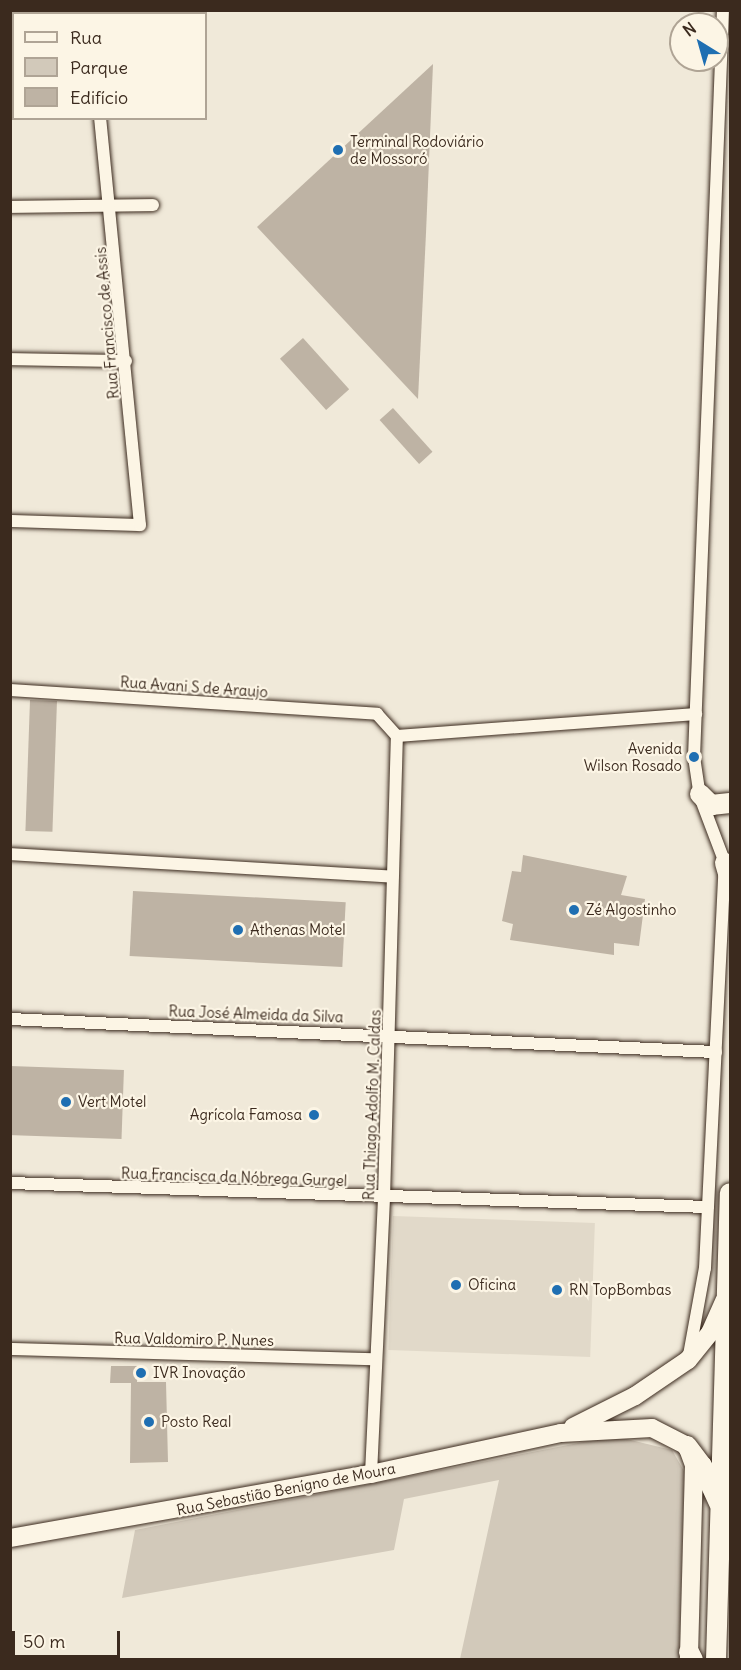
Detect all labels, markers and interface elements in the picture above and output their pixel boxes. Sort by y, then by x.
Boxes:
legend [12,12,207,120]
north arrow [669,12,729,72]
text: N [679,18,700,41]
text: Rua [70,26,102,49]
text: Parque [70,56,128,79]
text: Edifício [70,86,128,109]
place label: Terminal Rodoviário de Mossoró [350,132,484,167]
marker: Terminal Rodoviário de Mossoró [331,143,345,157]
street label: Rua Francisco de Assis [91,246,123,400]
street label: Rua Avani S de Araujo [119,673,269,701]
place label: Avenida Wilson Rosado [584,739,682,774]
marker: Avenida Wilson Rosado [687,750,701,764]
place label: Zé Algostinho [586,901,676,919]
marker: Zé Algostinho [567,903,581,917]
place label: Athenas Motel [250,921,346,939]
marker: Athenas Motel [231,923,245,937]
street label: Rua José Almeida da Silva [168,1002,344,1026]
street label: Rua Thiago Adolfo M. Caldas [360,1009,384,1201]
place label: Vert Motel [78,1093,146,1111]
marker: Vert Motel [59,1095,73,1109]
place label: Agrícola Famosa [190,1106,302,1124]
marker: Agrícola Famosa [307,1108,321,1122]
street label: Rua Francisca da Nóbrega Gurgel [121,1164,347,1190]
place label: Oficina [468,1276,516,1294]
marker: Oficina [449,1278,463,1292]
place label: RN TopBombas [569,1281,671,1299]
marker: RN TopBombas [550,1283,564,1297]
street label: Rua Valdomiro P. Nunes [114,1329,274,1349]
place label: IVR Inovação [153,1364,246,1382]
marker: IVR Inovação [134,1366,148,1380]
place label: Posto Real [161,1413,231,1431]
marker: Posto Real [142,1415,156,1429]
street label: Rua Sebastião Benígno de Moura [175,1459,397,1519]
scale bar [15,1619,123,1657]
text: 50 m [23,1630,65,1653]

